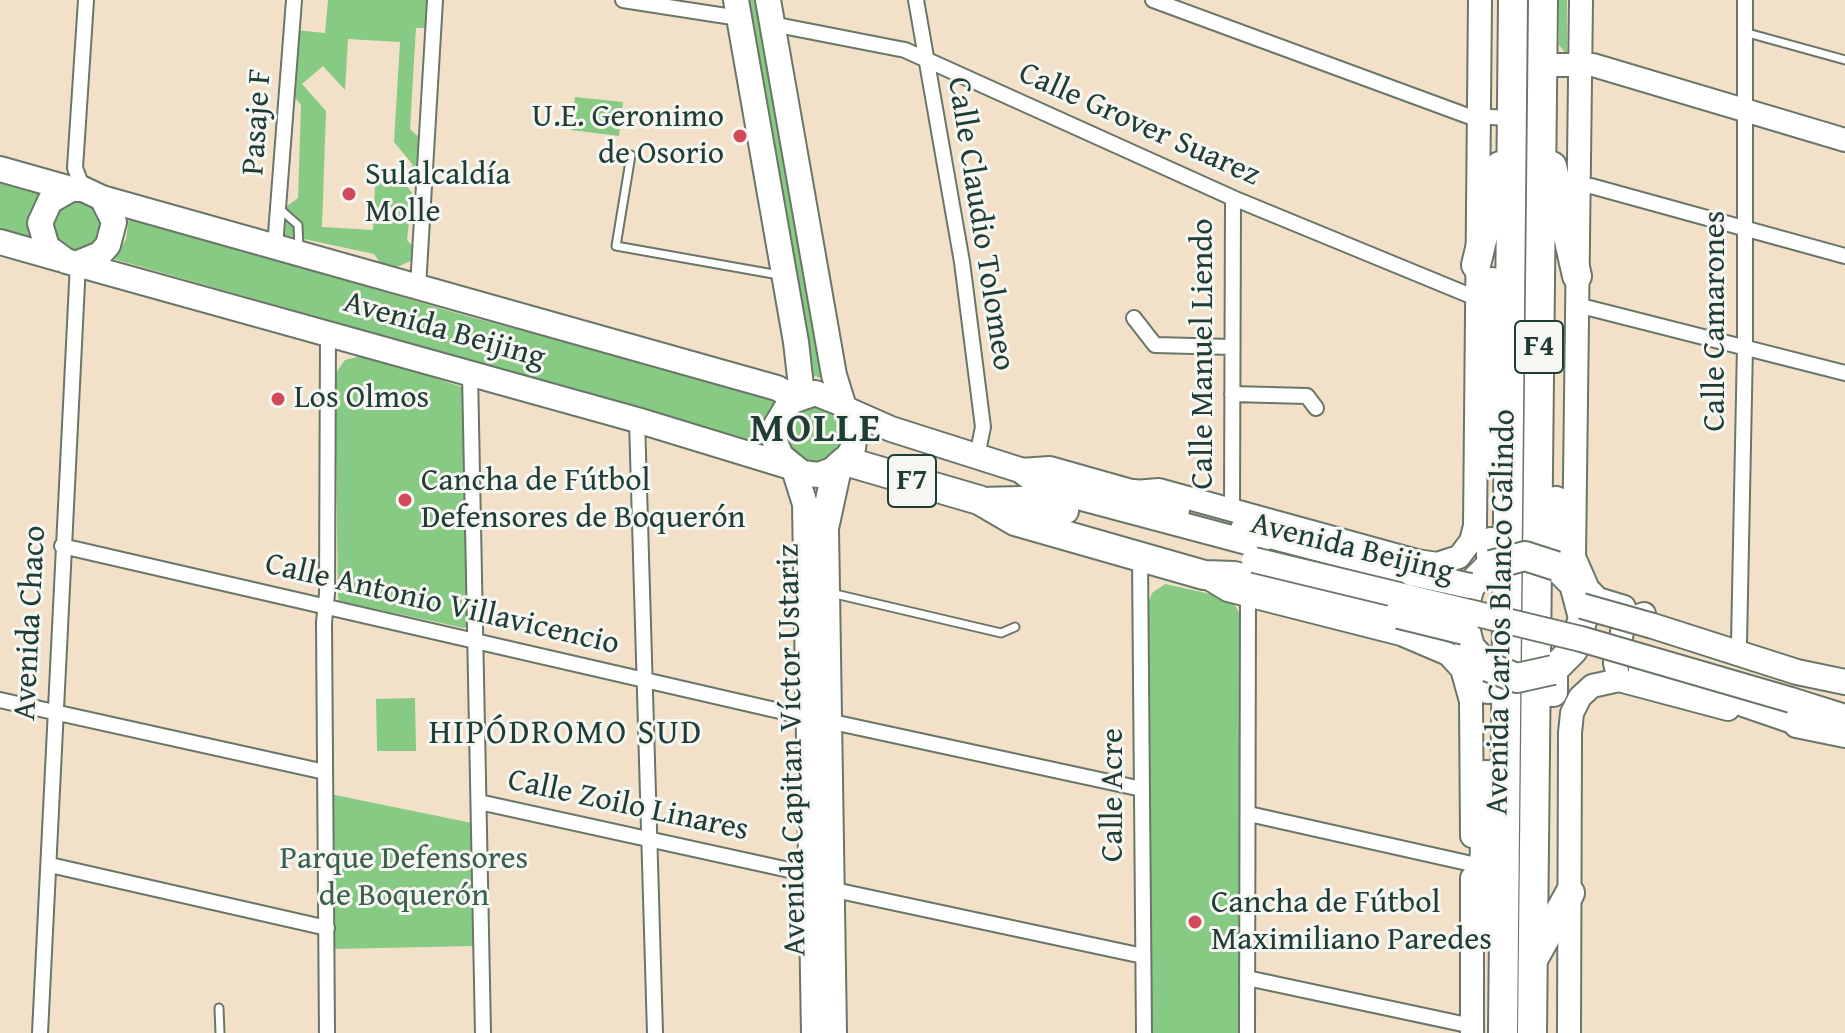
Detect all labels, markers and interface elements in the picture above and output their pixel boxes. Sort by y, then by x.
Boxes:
street label: Calle Grover Suarez [1012,55,1266,195]
street label: Pasaje F [235,68,281,176]
street label: Calle Claudio Tolomeo [938,75,1022,373]
place label: U.E. Geronimo de Osorio [532,99,724,174]
marker: U.E. Geronimo de Osorio [731,127,749,145]
place label: Sulalcaldía Molle [365,157,511,232]
marker: Sulalcaldía Molle [340,185,358,203]
street label: Calle Camarones [1697,210,1735,432]
street label: Calle Manuel Liendo [1185,218,1223,490]
street label: Avenida Beijing [339,284,549,378]
road number: F4 [1515,321,1563,373]
place label: Los Olmos [294,380,429,418]
marker: Los Olmos [269,390,287,408]
district label: MOLLE [750,407,882,455]
street label: Avenida Carlos Blanco Galindo [1479,409,1525,815]
road number: F7 [888,455,936,507]
place label: Cancha de Fútbol Defensores de Boquerón [421,463,745,538]
marker: Cancha de Fútbol Defensores de Boquerón [396,491,414,509]
street label: Avenida Beijing [1247,505,1457,593]
street label: Avenida Chaco [7,525,55,721]
street label: Avenida Capitan Víctor Ustariz [770,543,816,957]
street label: Calle Antonio Villavicencio [261,546,623,664]
district label: HIPÓDROMO SUD [429,714,703,754]
street label: Calle Acre [1095,728,1133,862]
street label: Calle Zoilo Linares [504,762,752,850]
park label: Parque Defensores de Boquerón [280,841,528,916]
place label: Cancha de Fútbol Maximiliano Paredes [1211,885,1492,960]
marker: Cancha de Fútbol Maximiliano Paredes [1186,913,1204,931]

